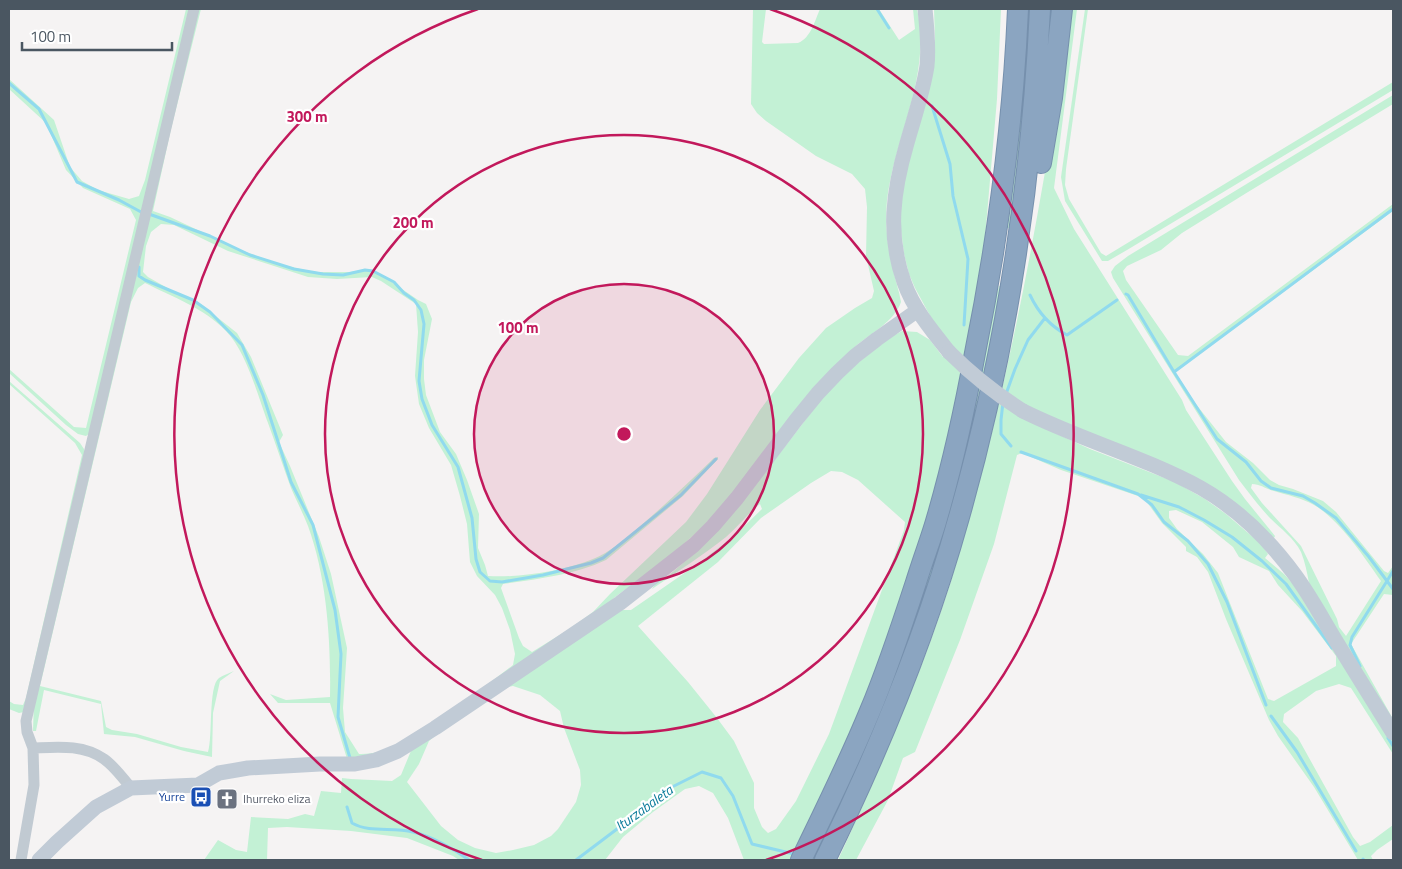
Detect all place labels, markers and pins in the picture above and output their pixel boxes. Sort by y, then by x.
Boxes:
centre of rings [615,425,633,443]
bus stop icon: Yurre [189,785,213,809]
place label: Yurre [159,787,185,806]
church icon: Ihurreko eliza [215,787,239,811]
place label: Ihurreko eliza [243,789,311,808]

